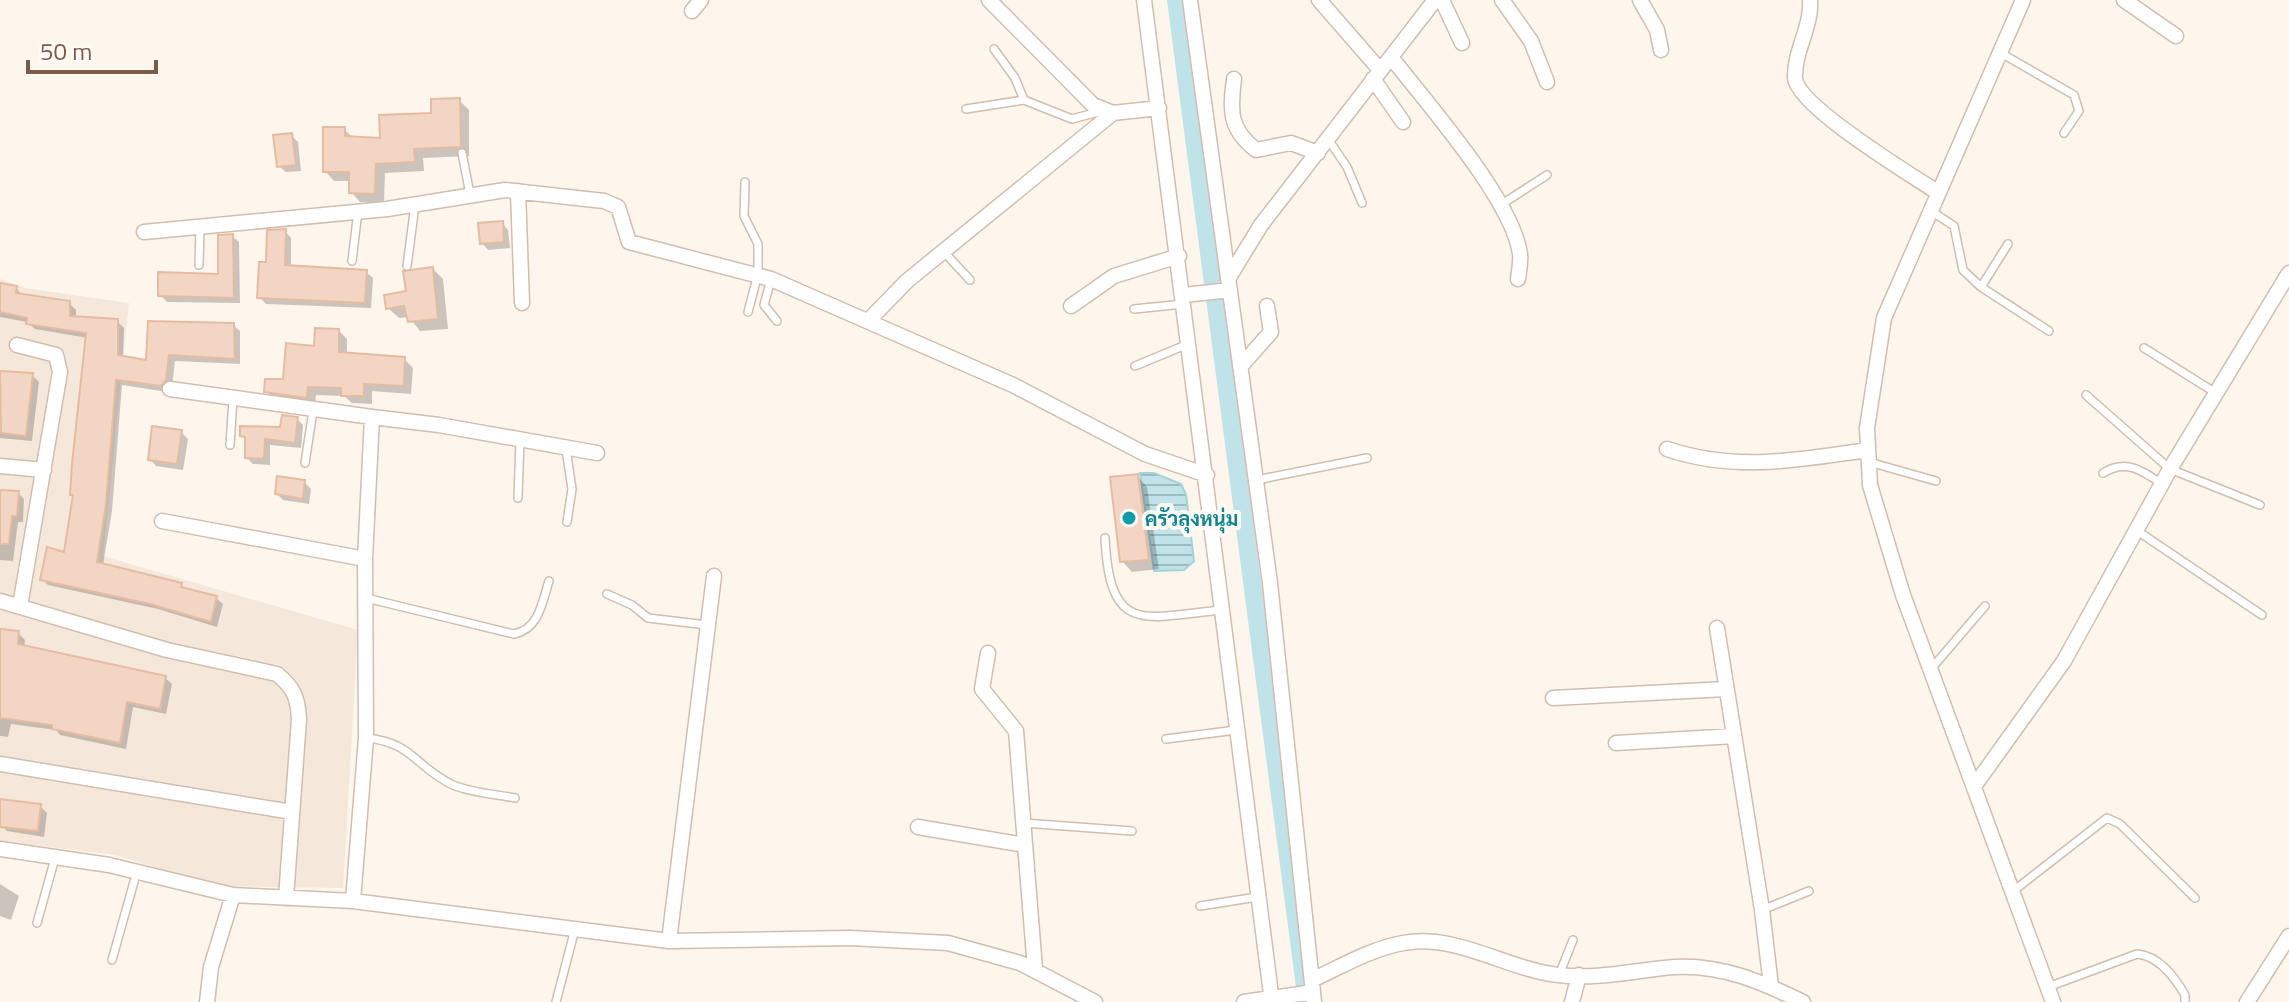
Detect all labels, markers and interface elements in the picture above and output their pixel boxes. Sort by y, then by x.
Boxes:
scale bar [28,24,156,74]
text: 50 m [40,33,92,69]
place label: ครัวลุงหนุ่ม [1145,503,1238,534]
marker: ครัวลุงหนุ่ม [1120,509,1138,527]

